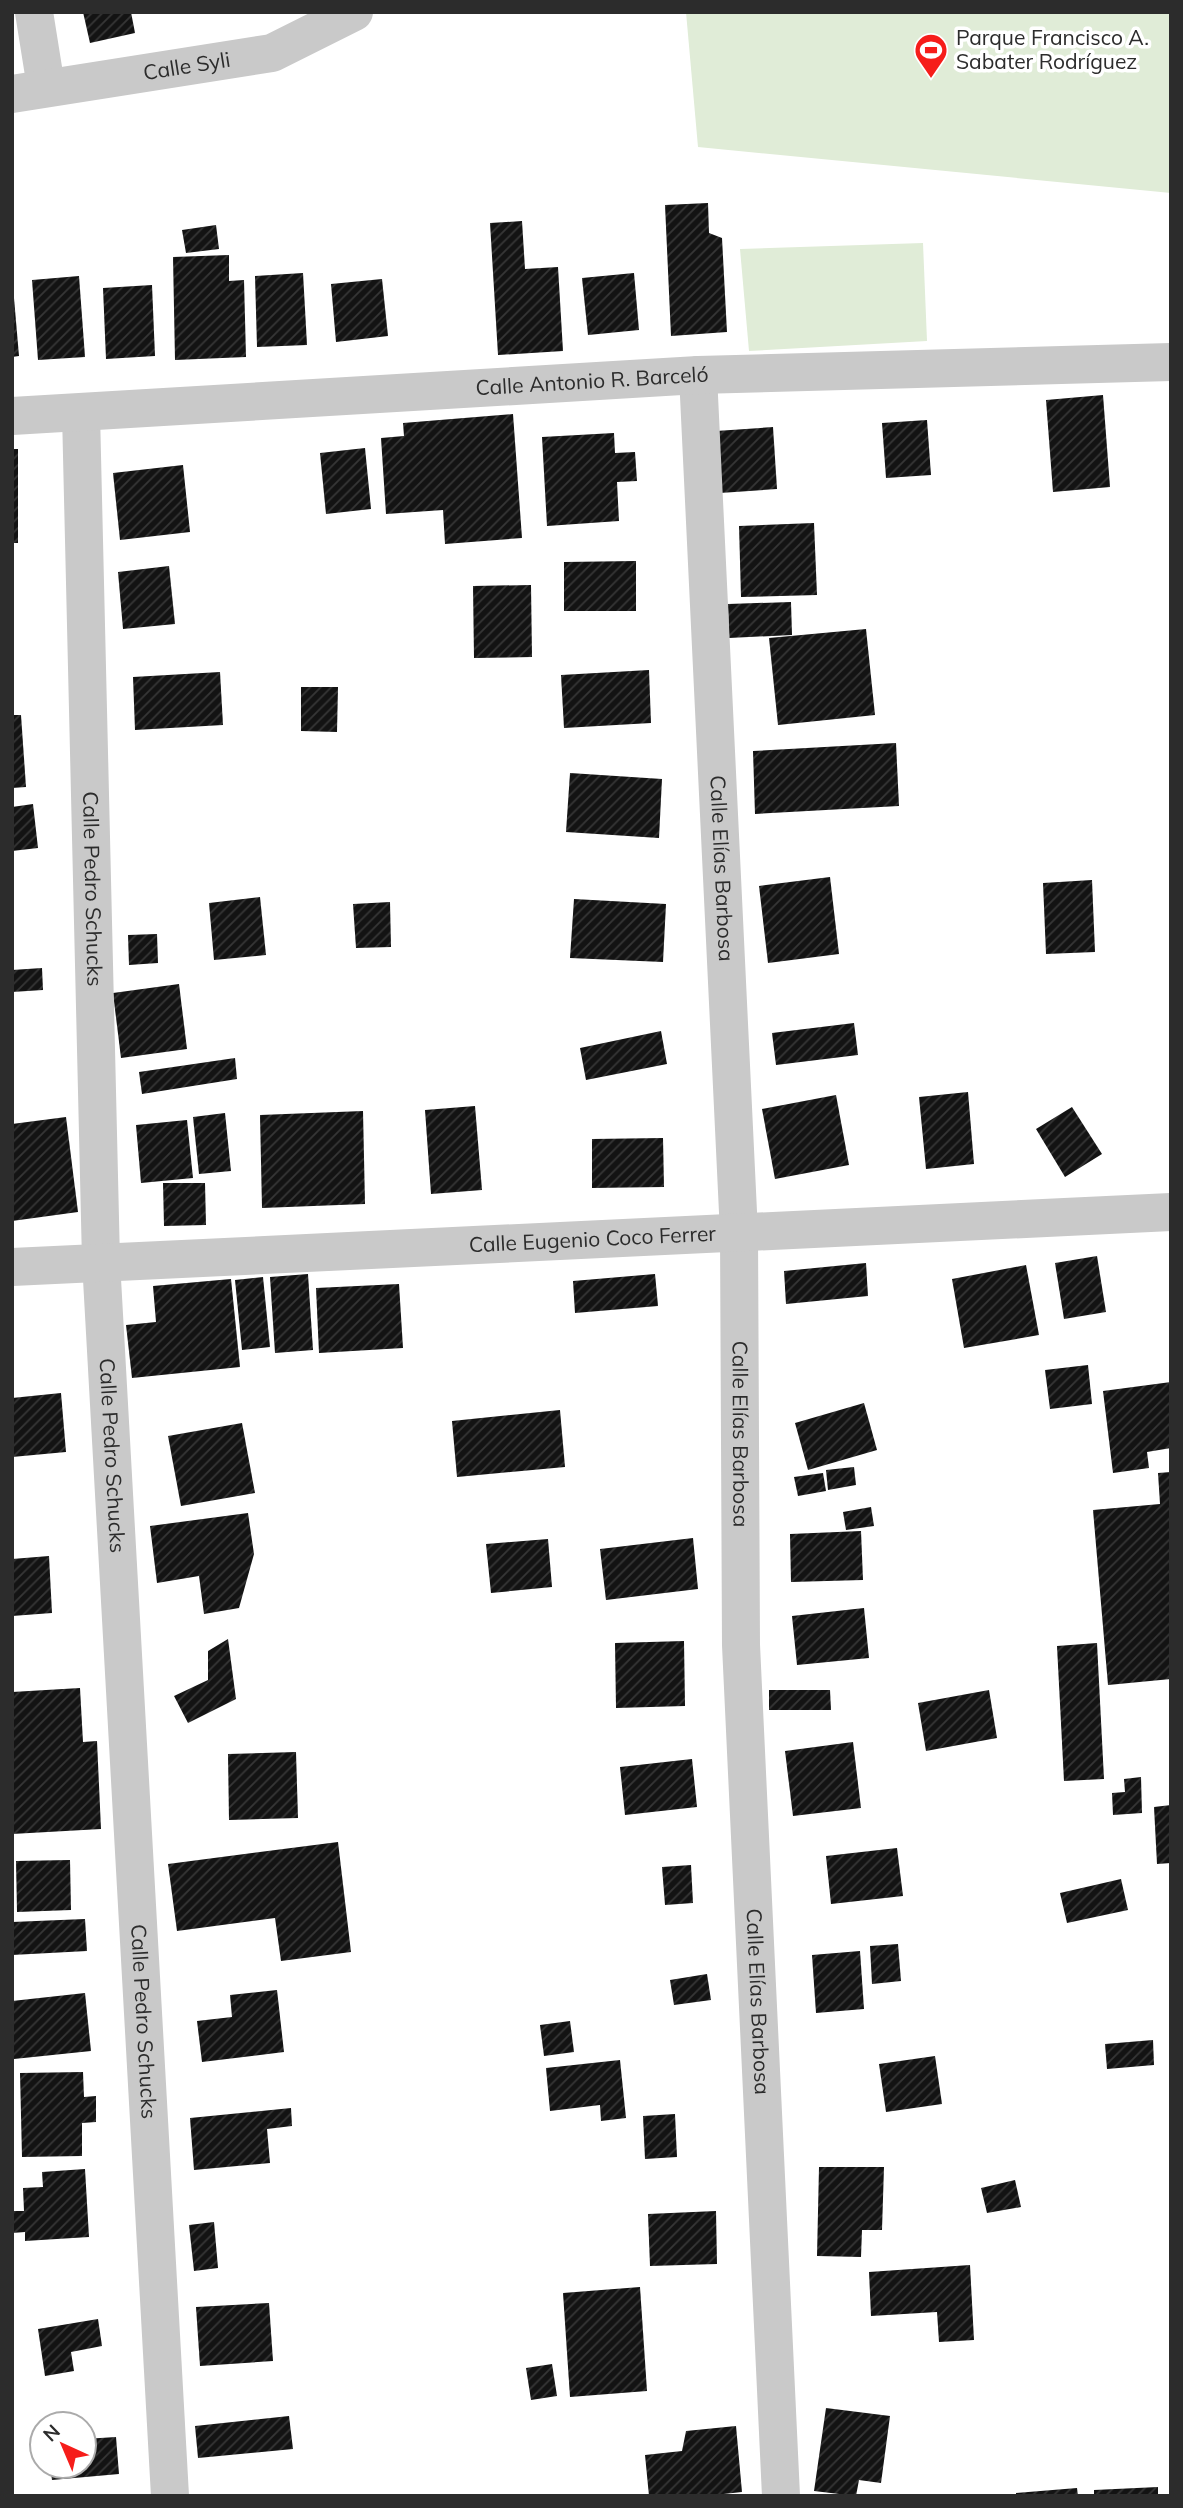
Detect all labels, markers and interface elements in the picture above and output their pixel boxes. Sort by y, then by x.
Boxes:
place label: Parque Francisco A. Sabater Rodríguez [956,24,1149,74]
sports icon: Parque Francisco A. Sabater Rodríguez [912,31,950,80]
street label: Calle Syli [141,46,232,85]
street label: Calle Antonio R. Barceló [475,361,709,400]
street label: Calle Elías Barbosa [705,775,740,962]
street label: Calle Pedro Schucks [78,791,109,987]
street label: Calle Eugenio Coco Ferrer [468,1220,717,1257]
street label: Calle Elías Barbosa [728,1341,754,1527]
street label: Calle Pedro Schucks [94,1357,131,1554]
street label: Calle Elías Barbosa [741,1908,776,2095]
street label: Calle Pedro Schucks [126,1923,163,2120]
north arrow [28,2410,98,2480]
text: N [38,2419,65,2446]

